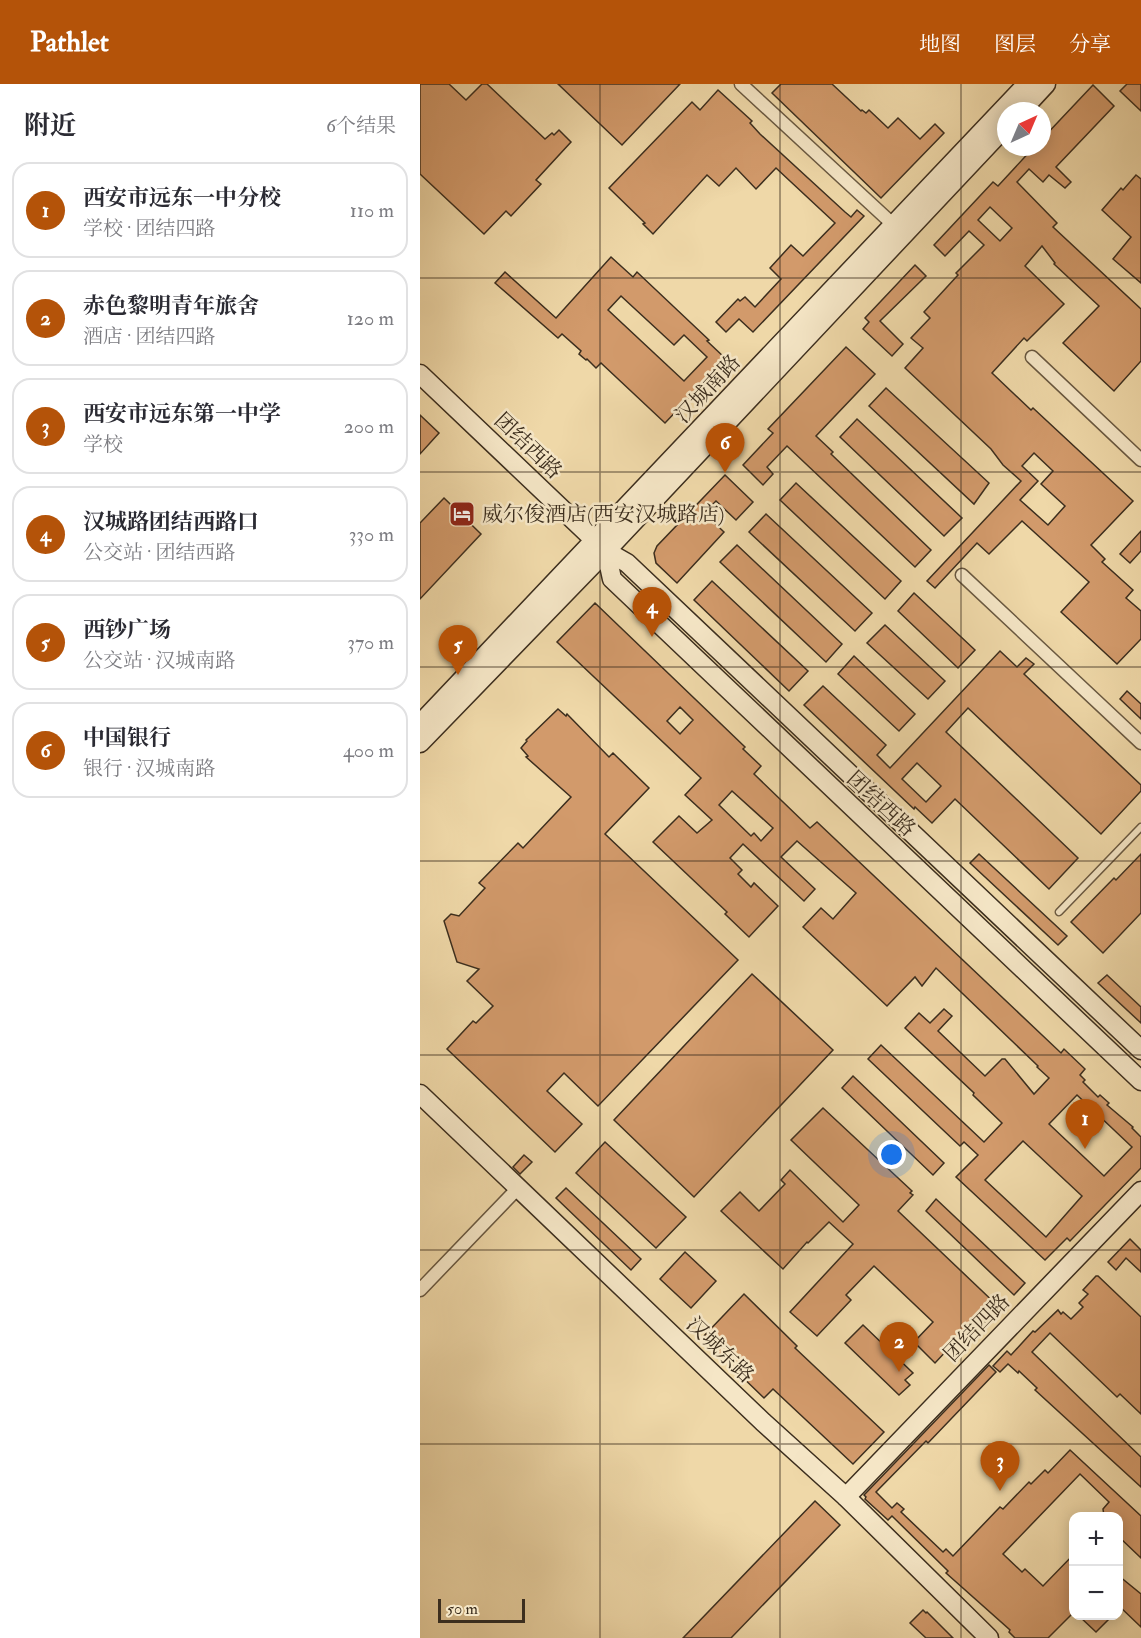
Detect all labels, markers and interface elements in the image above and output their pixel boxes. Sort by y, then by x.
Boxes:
text: Pathlet [30,25,109,60]
text: 地图 [919,31,961,58]
text: 图层 [994,31,1036,58]
text: 分享 [1069,31,1111,58]
north arrow [997,102,1051,156]
text: 附近 [24,110,76,142]
text: 6个结果 [326,113,396,138]
text: 西安市远东一中分校 [83,184,281,212]
text: 1 [42,198,49,223]
text: 110 m [350,198,394,223]
text: 学校 · 团结四路 [83,216,215,241]
text: 赤色黎明青年旅舍 [83,292,259,320]
text: 2 [40,306,51,331]
text: 120 m [347,306,394,331]
text: 酒店 · 团结四路 [83,324,215,349]
street label: 汉城南路 [669,349,747,429]
text: 西安市远东第一中学 [83,400,281,428]
street label: 团结西路 [488,407,568,485]
text: 3 [42,414,49,439]
text: 200 m [344,414,394,439]
pin: 6 [706,424,744,473]
text: 学校 [83,432,123,457]
hotel icon: 威尔俊酒店(西安汉城路店) [447,499,477,529]
place label: 威尔俊酒店(西安汉城路店) [482,501,724,528]
text: 汉城路团结西路口 [83,508,259,536]
text: 4 [40,522,51,547]
text: 330 m [349,522,394,547]
text: 公交站 · 团结西路 [83,540,235,565]
pin: 4 [632,588,672,637]
text: 西钞广场 [83,616,171,644]
pin: 5 [438,626,477,675]
text: 5 [41,630,50,655]
text: 370 m [347,630,394,655]
text: 公交站 · 汉城南路 [83,648,235,673]
text: 中国银行 [83,724,171,752]
text: 6 [40,738,51,763]
text: 400 m [343,738,394,763]
text: 银行 · 汉城南路 [83,756,215,781]
street label: 团结西路 [841,765,921,843]
pin: 1 [1066,1100,1104,1149]
your location [877,1140,906,1169]
street label: 团结四路 [938,1288,1016,1368]
street label: 汉城东路 [680,1311,760,1389]
pin: 2 [880,1322,918,1372]
pin: 3 [980,1442,1020,1491]
map controls [1069,1512,1123,1620]
button: + [1069,1512,1123,1566]
button: − [1069,1566,1123,1620]
scale bar [438,1596,525,1624]
text: 50 m [447,1599,478,1619]

